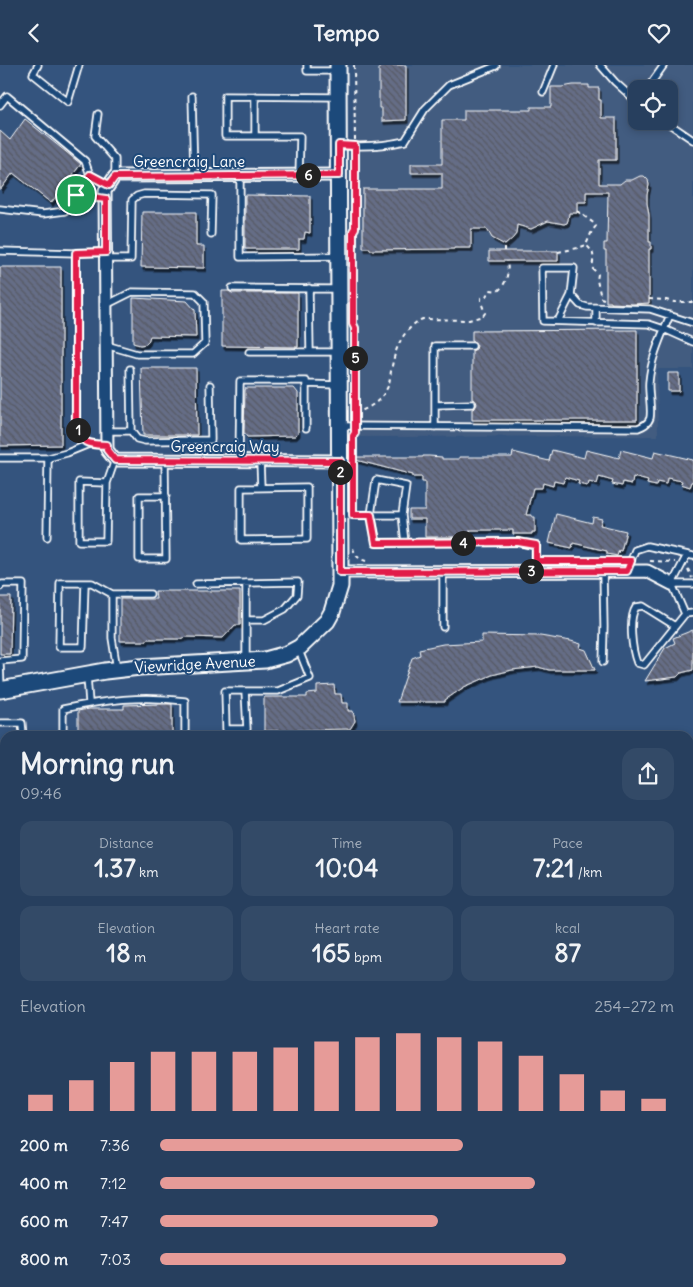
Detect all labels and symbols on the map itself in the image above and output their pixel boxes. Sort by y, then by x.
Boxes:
street label: Greencraig Lane [133,152,245,171]
pin: 6 [296,163,320,187]
pin [55,174,97,216]
pin: 5 [342,345,368,371]
pin: 1 [66,417,90,443]
street label: Greencraig Way [171,437,279,456]
pin: 2 [328,459,352,485]
pin: 4 [450,531,476,555]
pin: 3 [518,559,544,583]
street label: Viewridge Avenue [134,651,256,677]

